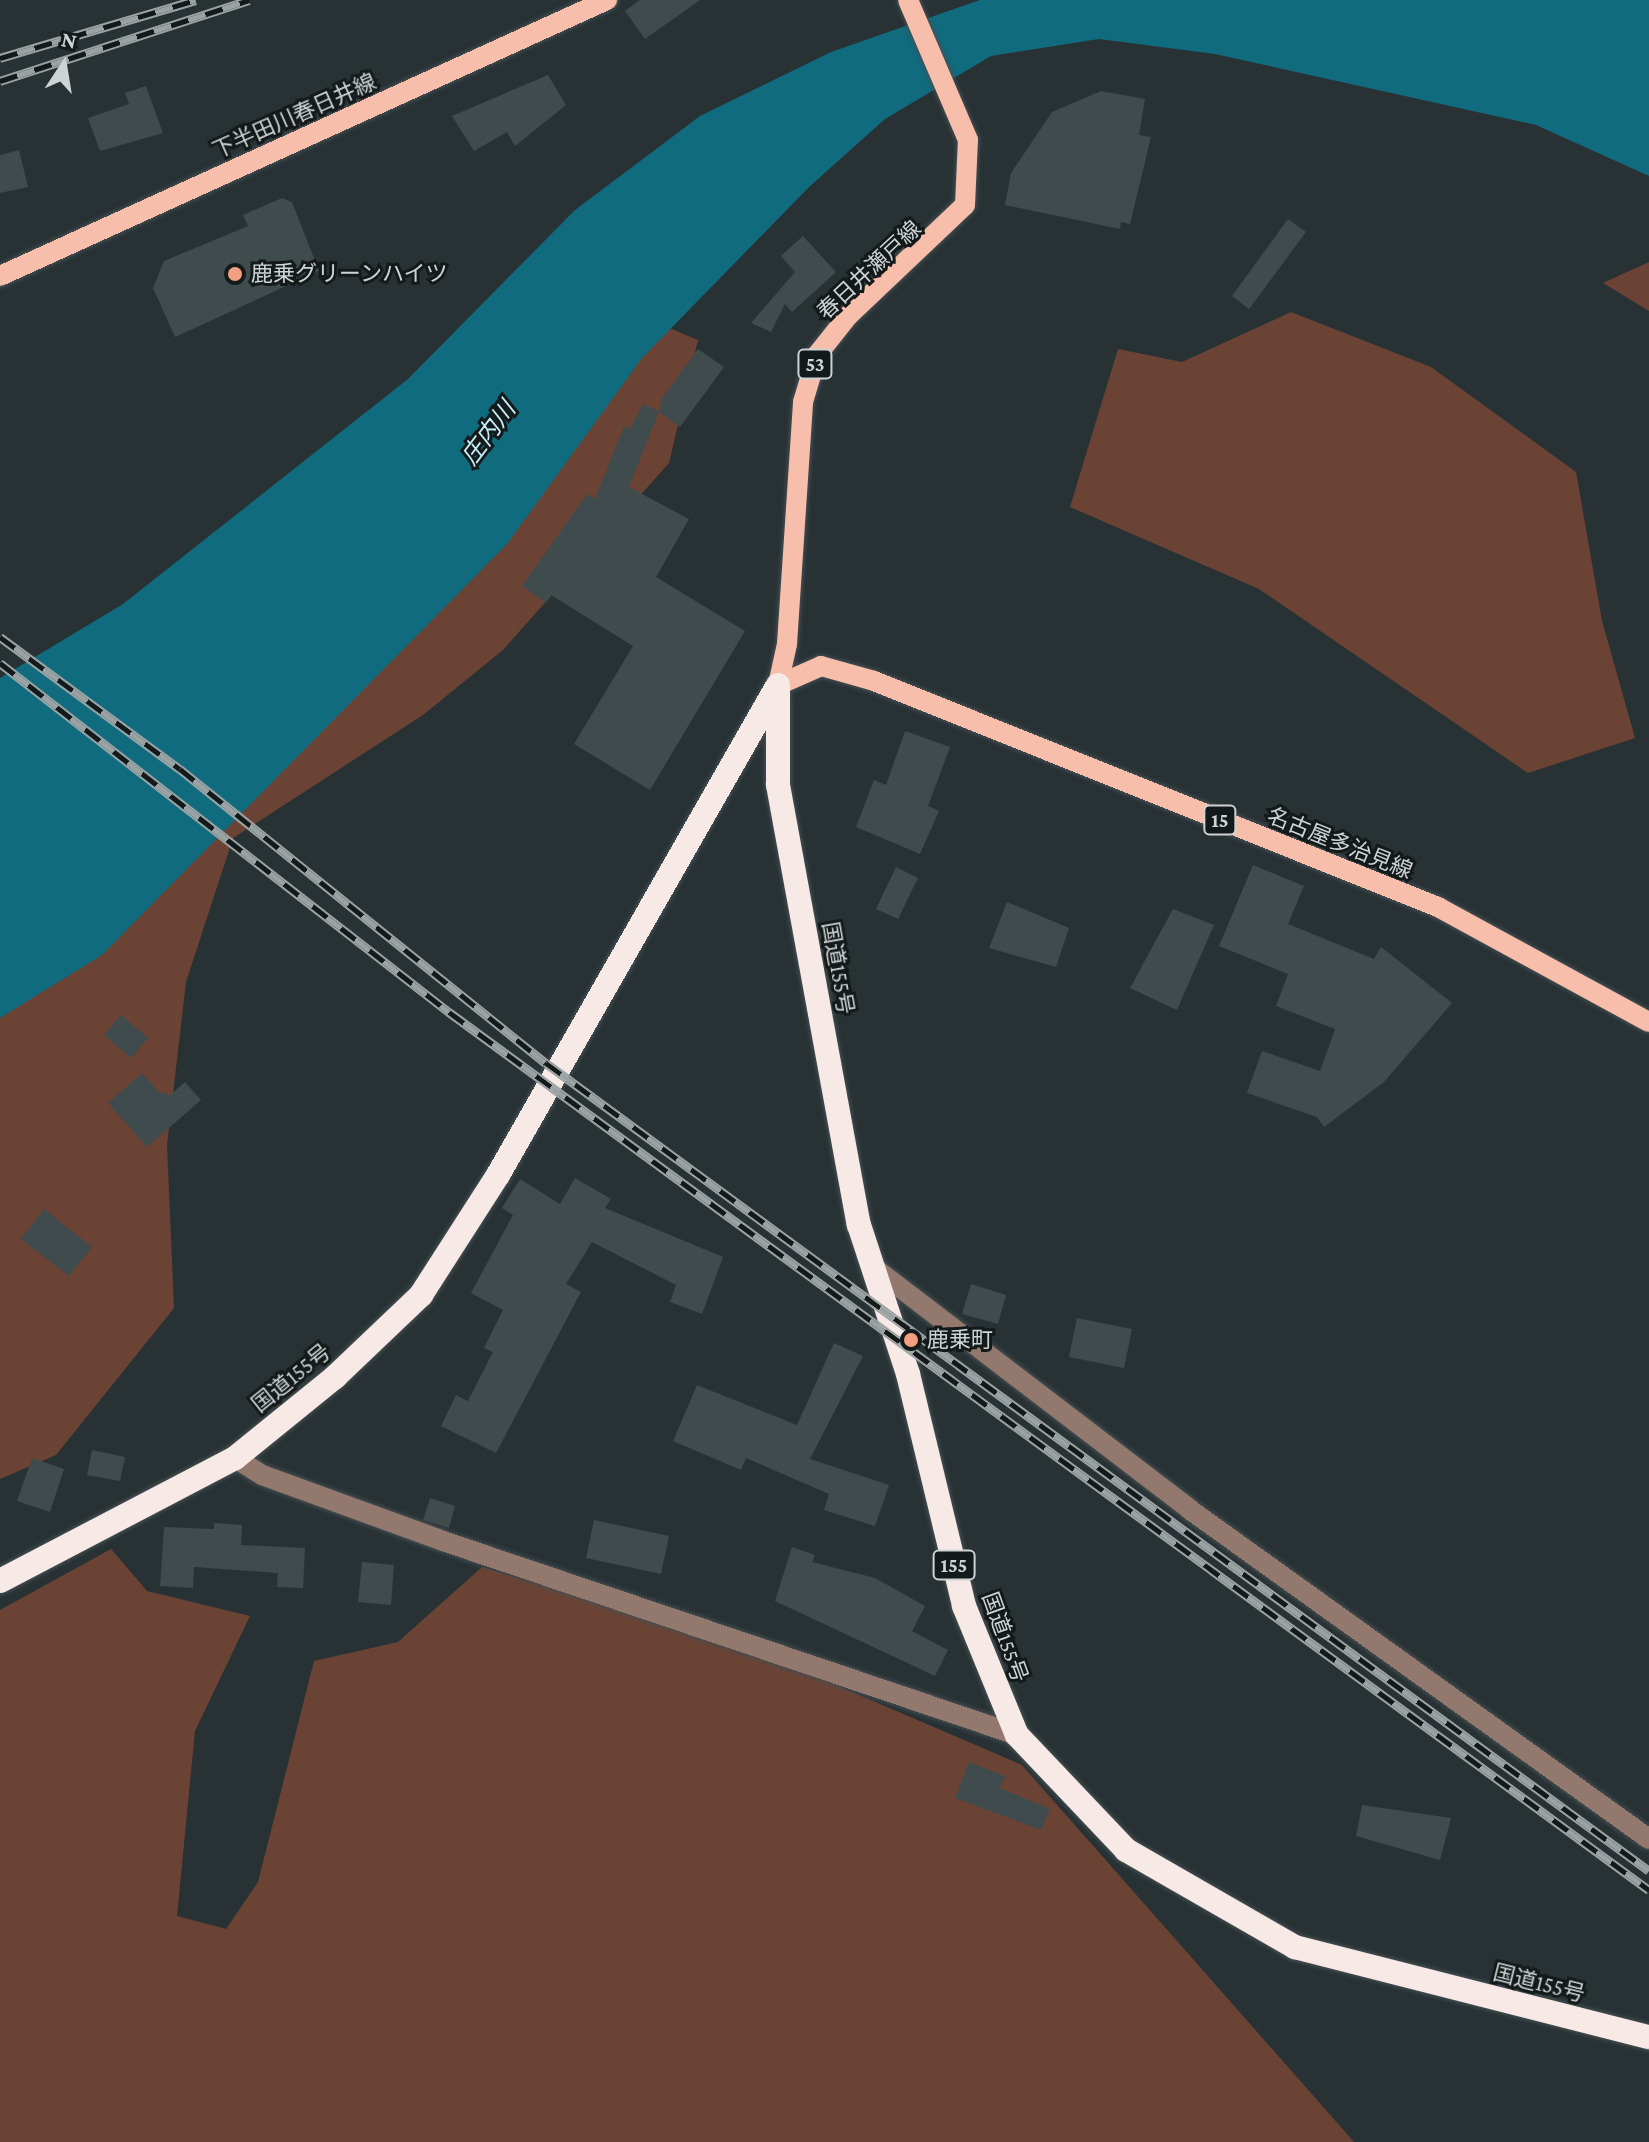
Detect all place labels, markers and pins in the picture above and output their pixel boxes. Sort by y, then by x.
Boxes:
place label: 鹿乗グリーンハイツ [251,261,449,287]
marker: 鹿乗グリーンハイツ [226,265,244,283]
place label: 鹿乗町 [927,1327,993,1353]
marker: 鹿乗町 [902,1331,920,1349]

